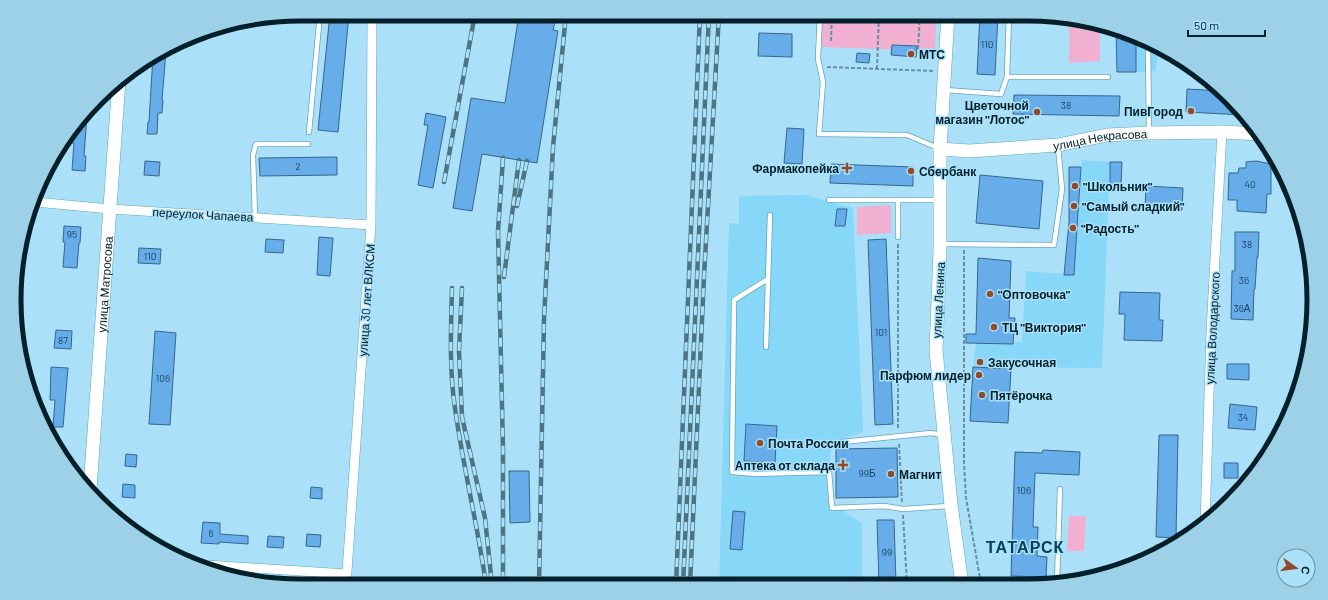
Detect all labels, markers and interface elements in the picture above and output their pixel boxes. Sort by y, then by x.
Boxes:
scale bar [1188,12,1265,38]
text: 50 m [1194,18,1219,32]
house number: 110 [981,38,993,50]
place label: МТС [919,47,945,61]
marker: МТС [906,49,916,59]
place label: Цветочной магазин "Лотос" [935,98,1030,126]
house number: 38 [1061,99,1071,111]
place label: ПивГород [1124,104,1183,119]
marker: ПивГород [1186,106,1196,116]
marker: Цветочной магазин "Лотос" [1032,107,1042,117]
street label: улица Некрасова [1053,126,1148,153]
house number: 2 [295,160,301,172]
place label: Фармакопейка [752,161,839,176]
marker: Фармакопейка [842,163,852,173]
place label: Сбербанк [919,164,977,179]
marker: Сбербанк [906,166,916,176]
house number: 40 [1244,178,1256,190]
place label: "Школьник" [1083,179,1153,193]
marker: "Школьник" [1070,181,1080,191]
place label: "Самый сладкий" [1082,199,1185,214]
marker: "Самый сладкий" [1069,201,1079,211]
street label: переулок Чапаева [152,204,254,225]
place label: "Радость" [1081,221,1140,236]
marker: "Радость" [1068,223,1078,233]
house number: 95 [67,228,77,240]
street label: улица Матросова [94,236,115,333]
house number: 38 [1242,238,1252,250]
street label: улица 30 лет ВЛКСМ [355,243,378,357]
house number: 110 [144,250,156,262]
street label: улица Ленина [929,261,948,339]
street label: улица Володарского [1202,271,1223,385]
house number: 36 [1239,274,1249,286]
place label: "Оптовочка" [998,287,1071,301]
marker: "Оптовочка" [985,289,995,299]
house number: 36А [1234,302,1251,314]
place label: ТЦ "Виктория" [1002,320,1087,335]
marker: ТЦ "Виктория" [989,322,999,332]
house number: 101 [875,326,887,338]
house number: 87 [58,334,68,346]
place label: Закусочная [988,355,1056,370]
marker: Закусочная [975,357,985,367]
place label: Парфюм лидер [880,368,971,383]
marker: Парфюм лидер [974,370,984,380]
house number: 106 [156,372,170,384]
place label: Пятёрочка [990,388,1053,403]
marker: Пятёрочка [977,390,987,400]
house number: 34 [1238,411,1248,423]
place label: Почта России [768,436,849,450]
marker: Почта России [755,438,765,448]
place label: Аптека от склада [735,458,835,473]
marker: Аптека от склада [838,460,848,470]
house number: 99Б [859,467,876,479]
place label: Магнит [899,467,941,481]
marker: Магнит [886,469,896,479]
house number: 106 [1017,484,1031,496]
house number: 6 [208,527,214,539]
district label: ТАТАРСК [986,537,1064,556]
house number: 99 [882,546,892,558]
north arrow [1276,548,1316,588]
text: С [1299,565,1313,576]

